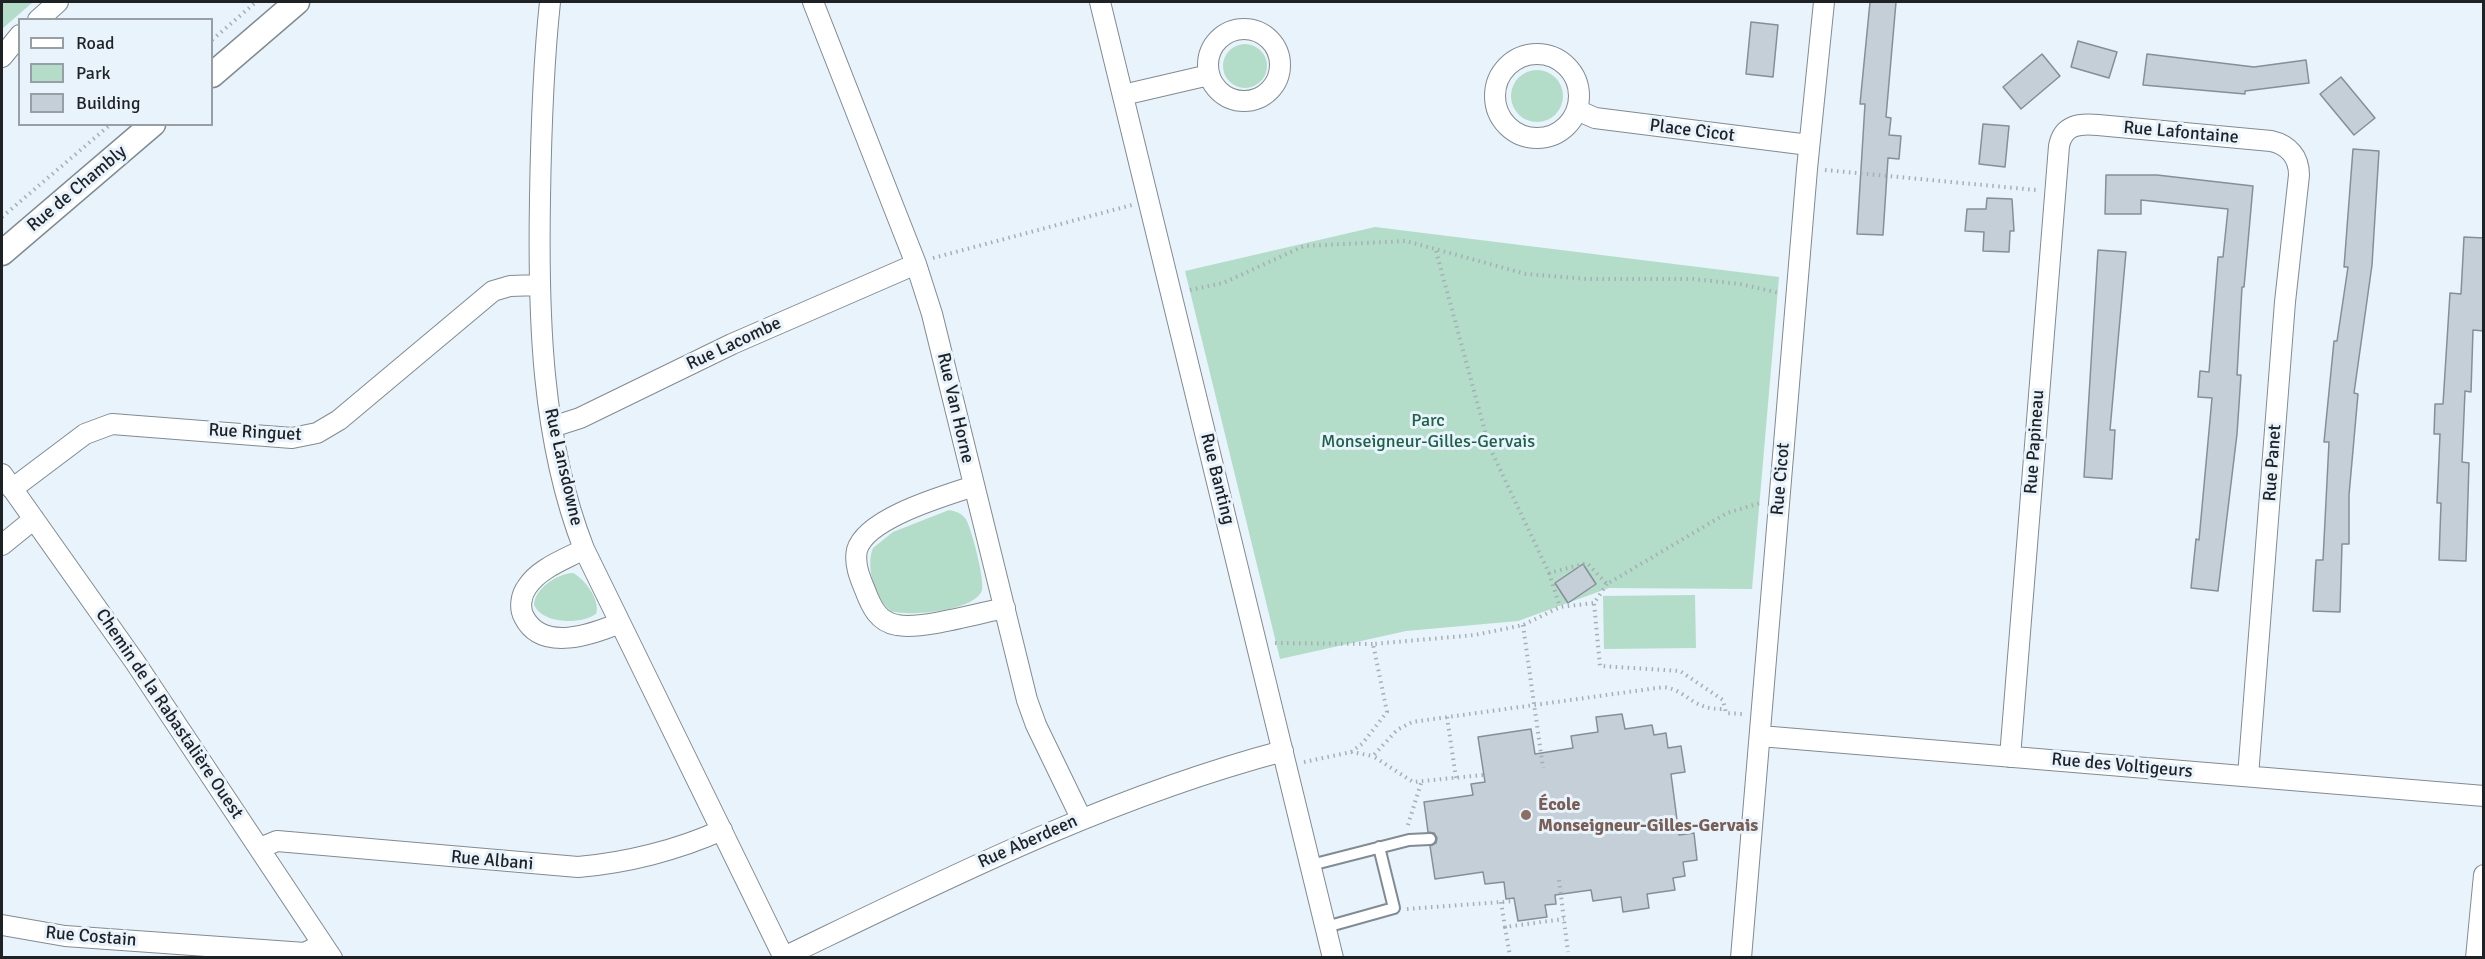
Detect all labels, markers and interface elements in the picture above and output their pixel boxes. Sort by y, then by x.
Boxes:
legend [18,18,213,126]
text: Road [76,32,115,54]
text: Park [76,62,111,84]
text: Building [76,92,140,114]
street label: Place Cicot [1648,115,1736,147]
street label: Rue Lafontaine [2122,117,2240,149]
street label: Rue de Chambly [23,141,131,237]
street label: Rue Lacombe [683,313,785,375]
street label: Rue Van Horne [932,351,978,465]
street label: Rue Papineau [2021,389,2049,495]
street label: Rue Lansdowne [539,406,587,528]
park label: Parc Monseigneur-Gilles-Gervais [1321,410,1535,452]
street label: Rue Ringuet [208,420,302,446]
street label: Rue Panet [2260,424,2286,502]
street label: Rue Banting [1195,431,1239,527]
street label: Rue Cicot [1767,442,1795,516]
street label: Chemin de la Rabastalière Ouest [91,605,247,823]
street label: Rue des Voltigeurs [2051,749,2193,783]
place label: École Monseigneur-Gilles-Gervais [1538,794,1758,836]
marker: École Monseigneur-Gilles-Gervais [1519,808,1533,822]
street label: Rue Aberdeen [975,810,1081,874]
street label: Rue Albani [450,847,534,875]
street label: Rue Costain [45,922,137,952]

